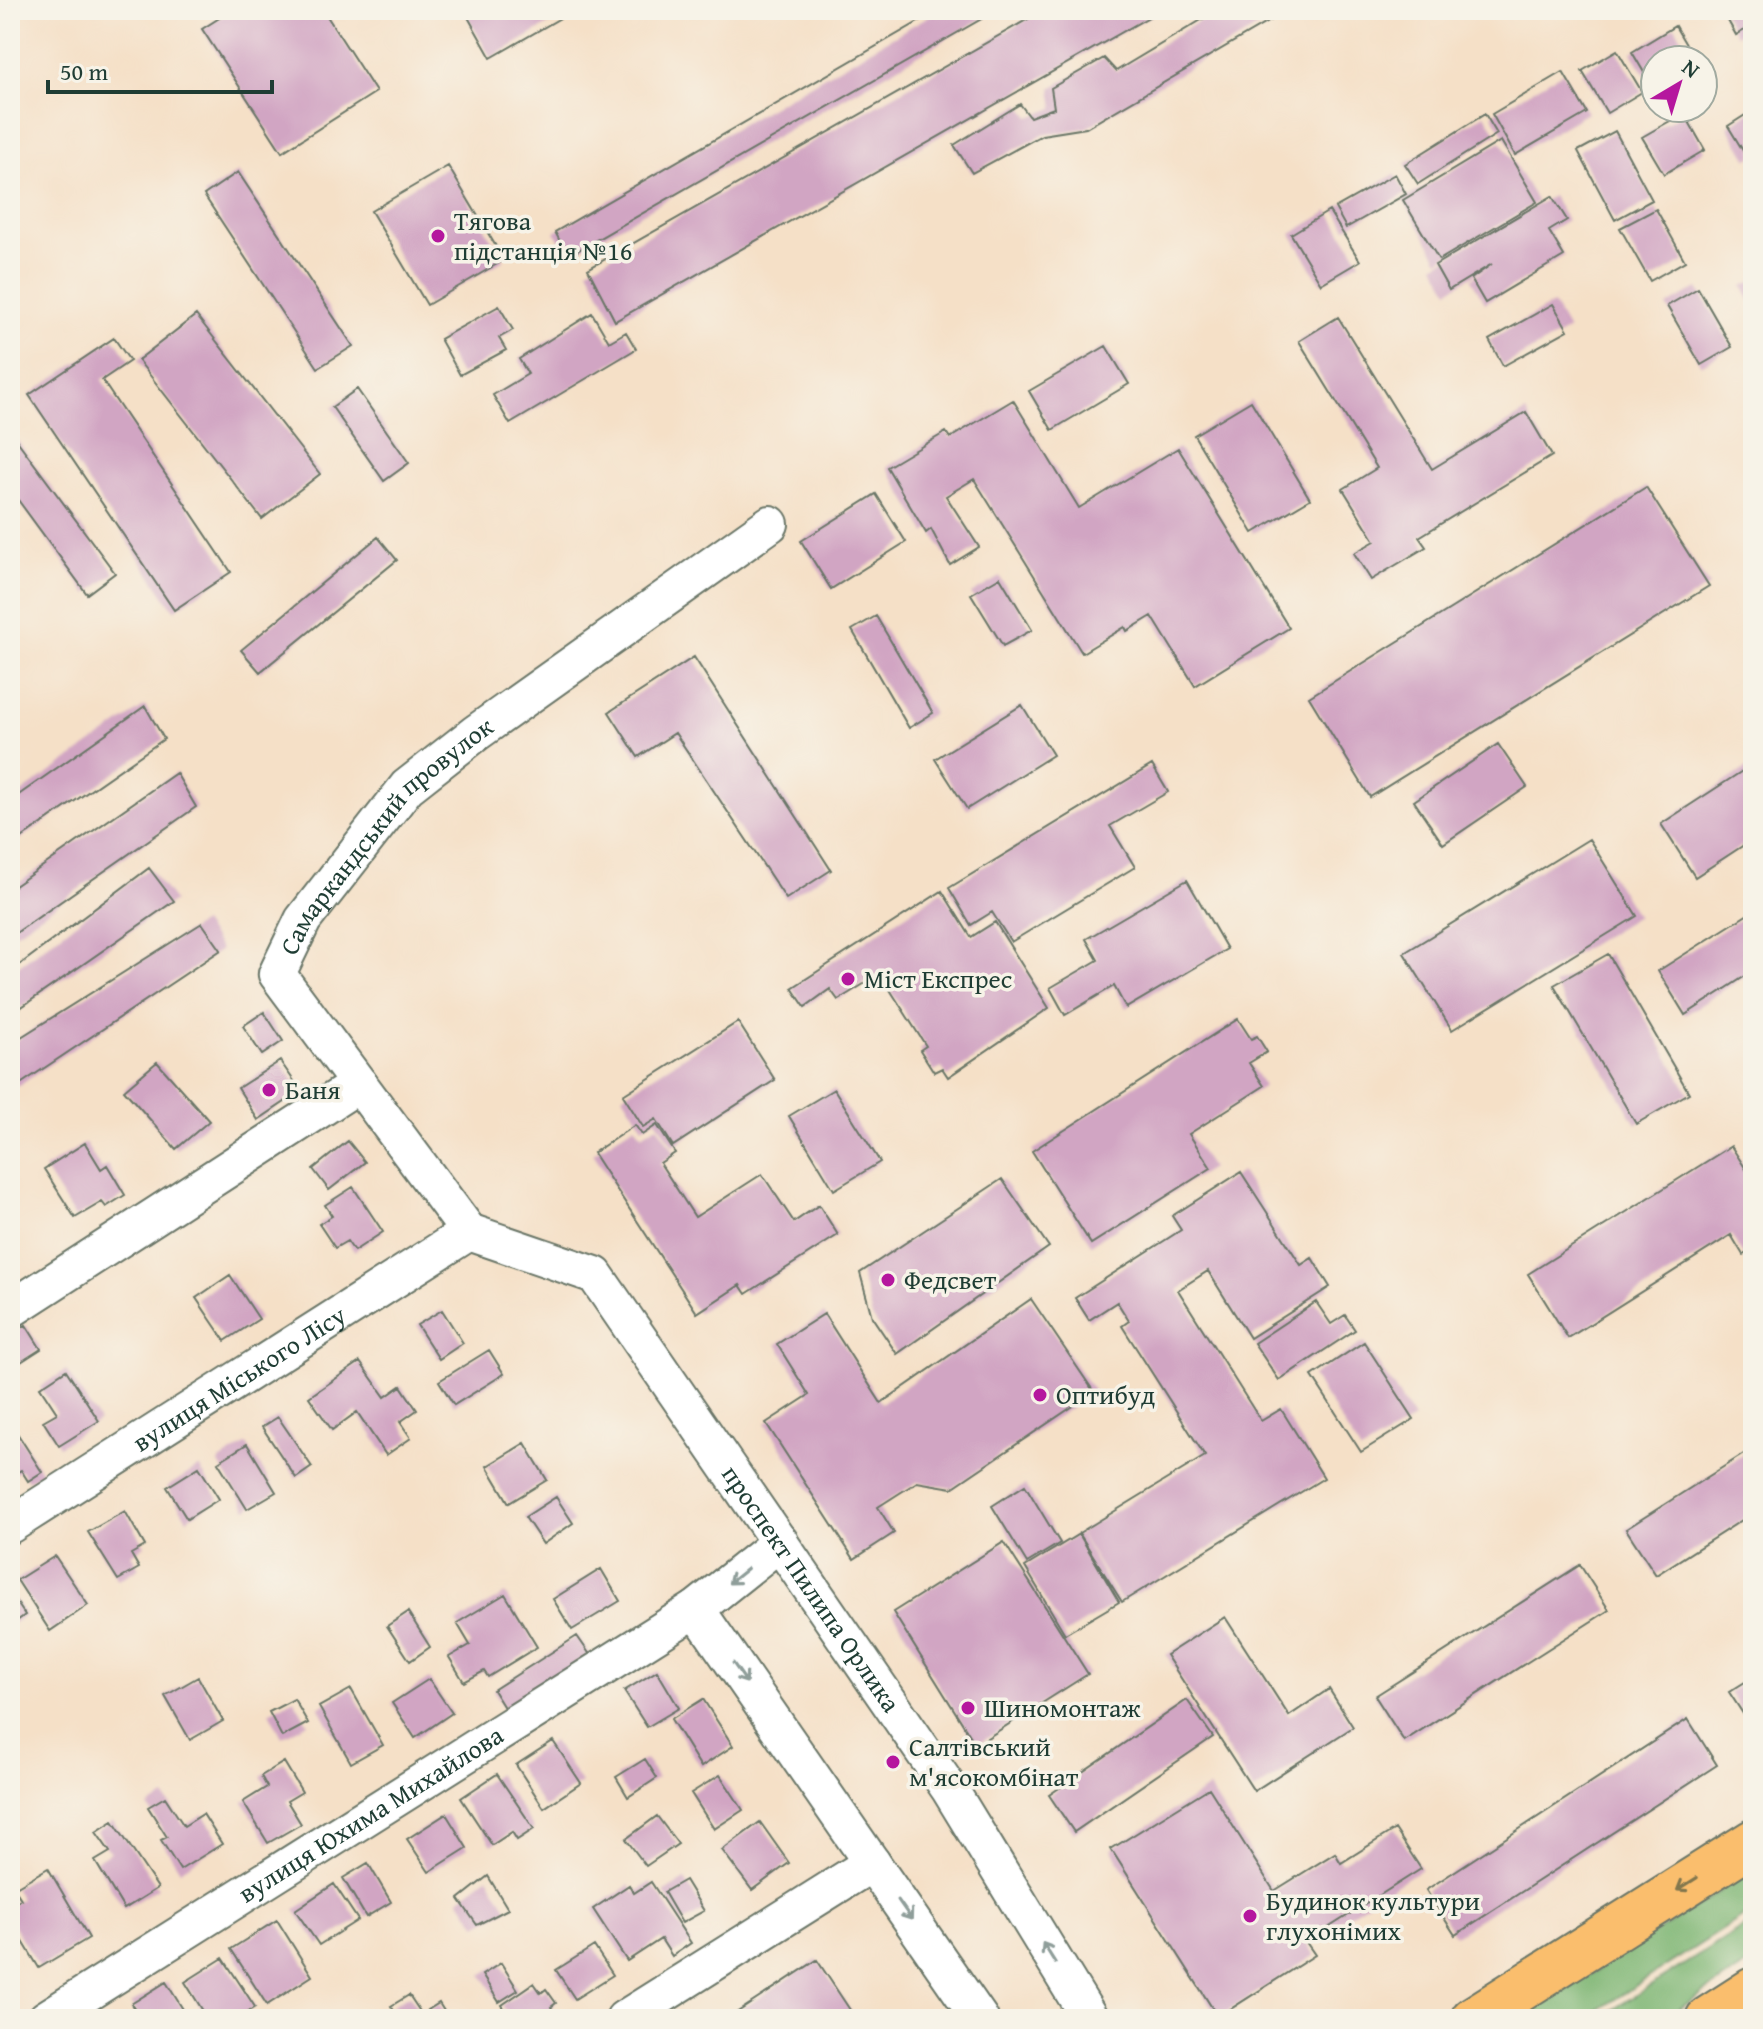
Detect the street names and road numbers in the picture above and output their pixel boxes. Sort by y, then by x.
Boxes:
street label: Самаркандський провулок [269,707,501,961]
street label: вулиця Міського Лісу [125,1295,353,1461]
street label: проспект Пилипа Орлика [712,1457,911,1720]
street label: вулиця Юхима Михайлова [230,1715,511,1912]

